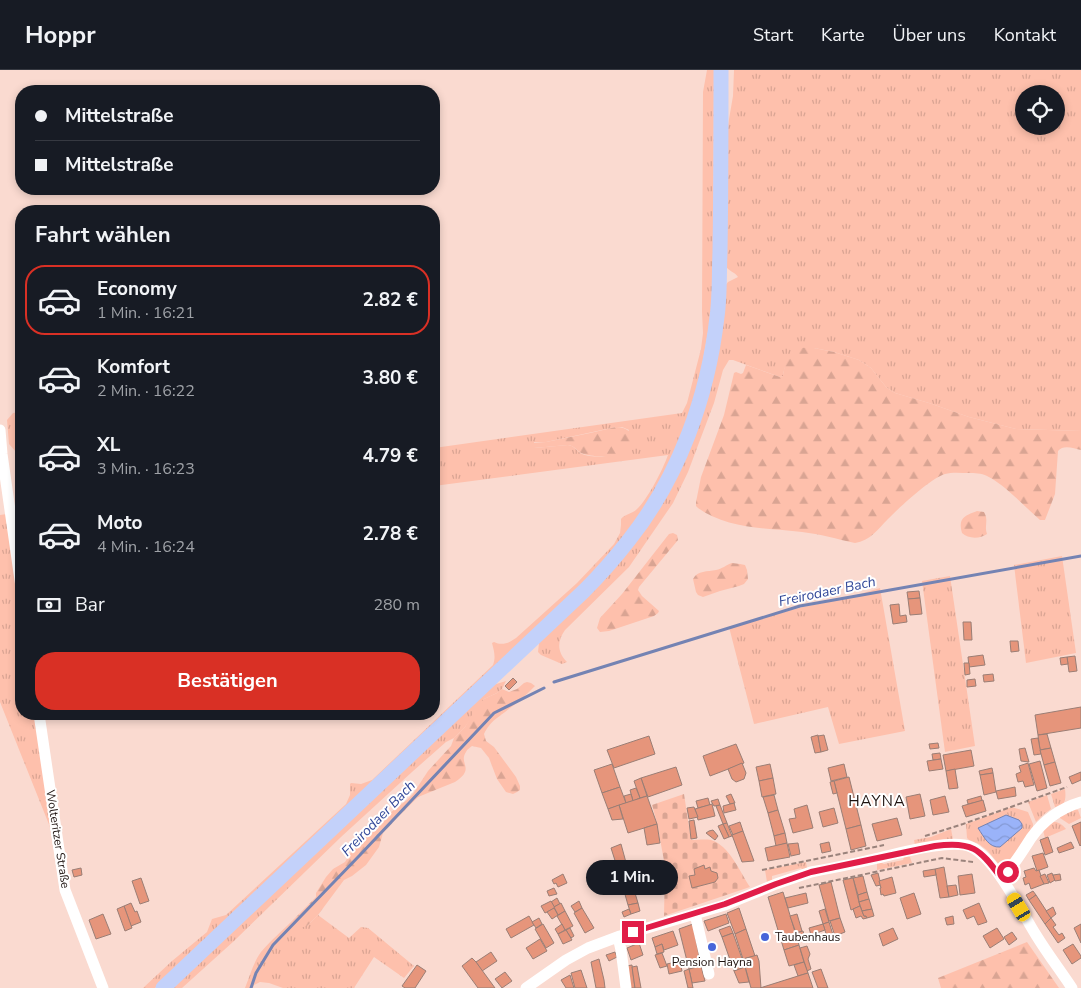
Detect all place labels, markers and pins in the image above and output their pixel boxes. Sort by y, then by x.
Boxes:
place label: Taubenhaus [775,929,841,945]
marker: Taubenhaus [759,931,771,943]
marker: Pension Hayna [706,941,718,953]
place label: Pension Hayna [672,954,752,970]

